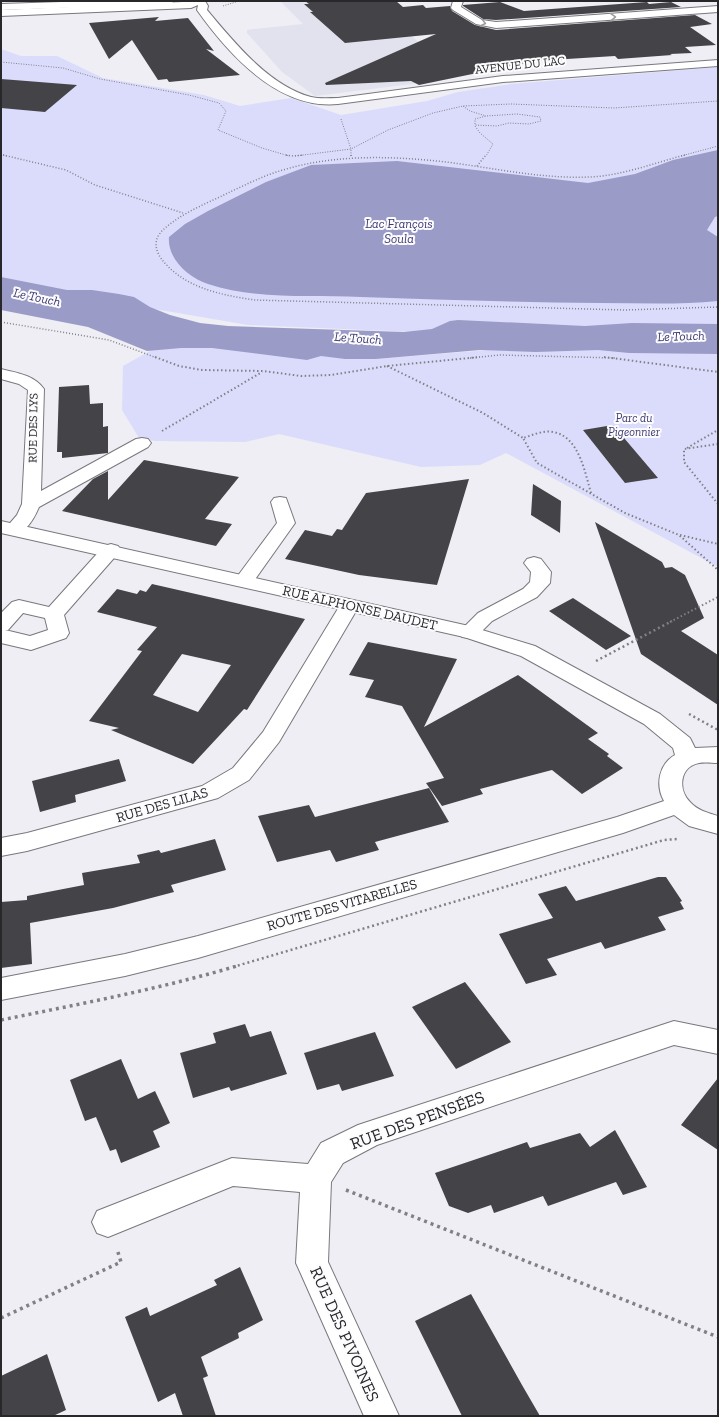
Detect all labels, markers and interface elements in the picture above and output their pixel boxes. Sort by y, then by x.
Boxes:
one-way arrow [610,13,616,22]
one-way arrow [480,18,487,26]
street label: AVENUE DU LAC [474,53,566,77]
water label: Lac François Soula [365,216,433,246]
water label: Le Touch [12,285,62,309]
water label: Le Touch [657,328,705,344]
water label: Le Touch [334,329,383,347]
street label: RUE DES LYS [25,393,41,463]
park label: Parc du Pigeonnier [608,411,661,439]
street label: RUE ALPHONSE DAUDET [281,582,439,634]
street label: RUE DES LILAS [114,784,210,826]
street label: ROUTE DES VITARELLES [265,875,419,935]
street label: RUE DES PENSÉES [347,1086,487,1154]
street label: RUE DES PIVOINES [306,1263,384,1405]

